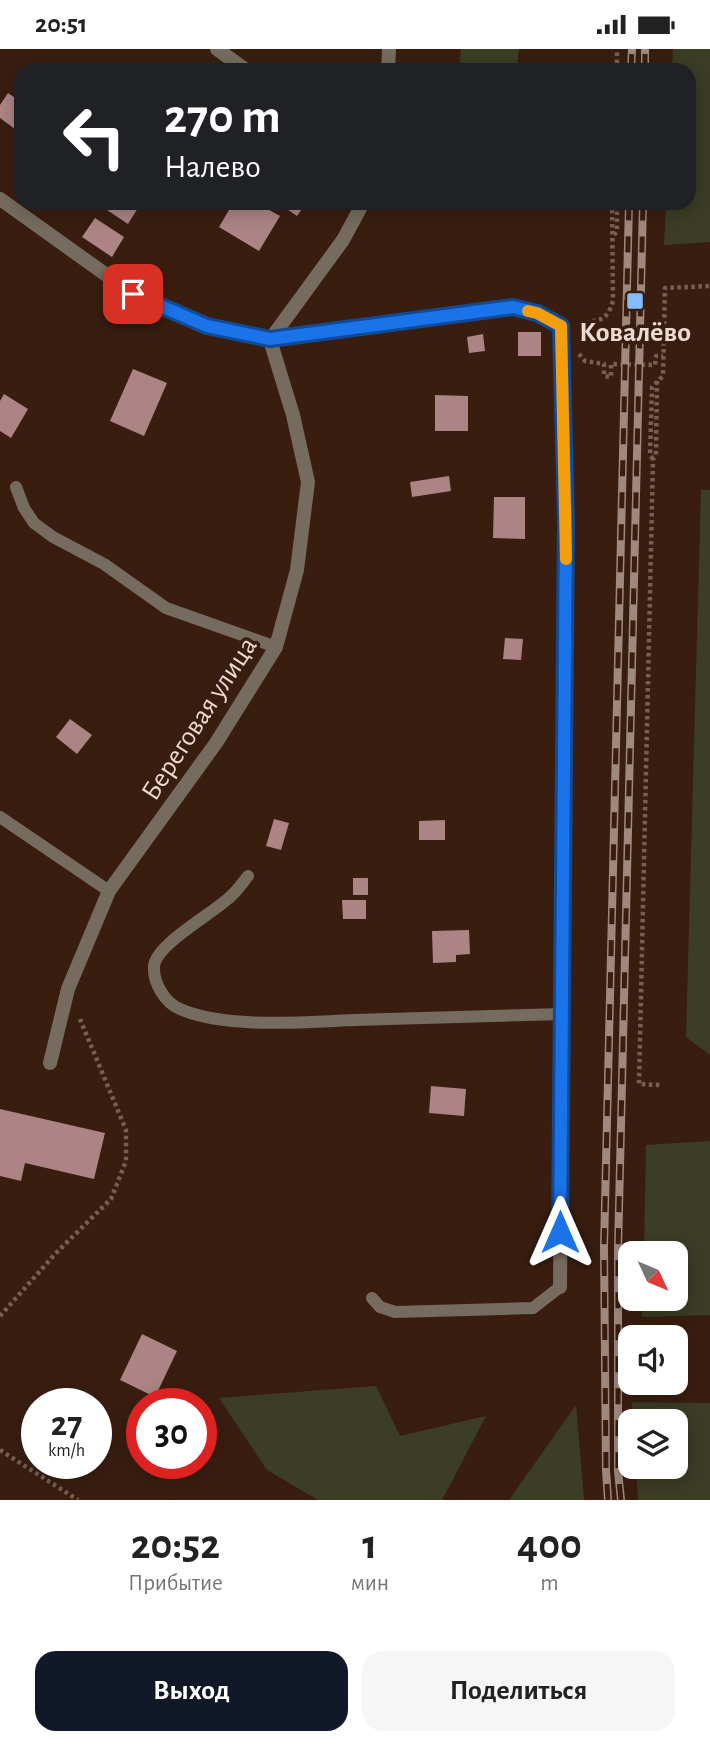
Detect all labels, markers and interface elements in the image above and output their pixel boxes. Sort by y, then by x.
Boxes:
text: 20:51 [35,11,87,37]
icon: left [49,91,140,182]
text: 270 m [164,93,281,142]
text: Налево [164,151,261,183]
pin [103,264,163,324]
icon: arrive [114,275,152,313]
marker: Ковалёво [625,291,645,311]
place label: Ковалёво [579,319,691,347]
street label: Береговая улица [137,632,263,806]
position arrow [523,1195,597,1269]
north arrow [618,1241,688,1311]
map controls [618,1241,688,1479]
button: sound [618,1325,688,1395]
speed limit sign: 30 [126,1388,217,1479]
text: 27 [51,1407,82,1442]
button: layers [618,1409,688,1479]
text: km/h [48,1442,85,1460]
text: 20:52 [131,1524,220,1566]
text: 1 [362,1524,377,1566]
text: 400 [517,1524,582,1566]
text: Прибытие [128,1572,223,1595]
text: мин [351,1572,389,1595]
text: m [540,1572,559,1595]
button: Выход [35,1651,348,1731]
button: Поделиться [362,1651,675,1731]

